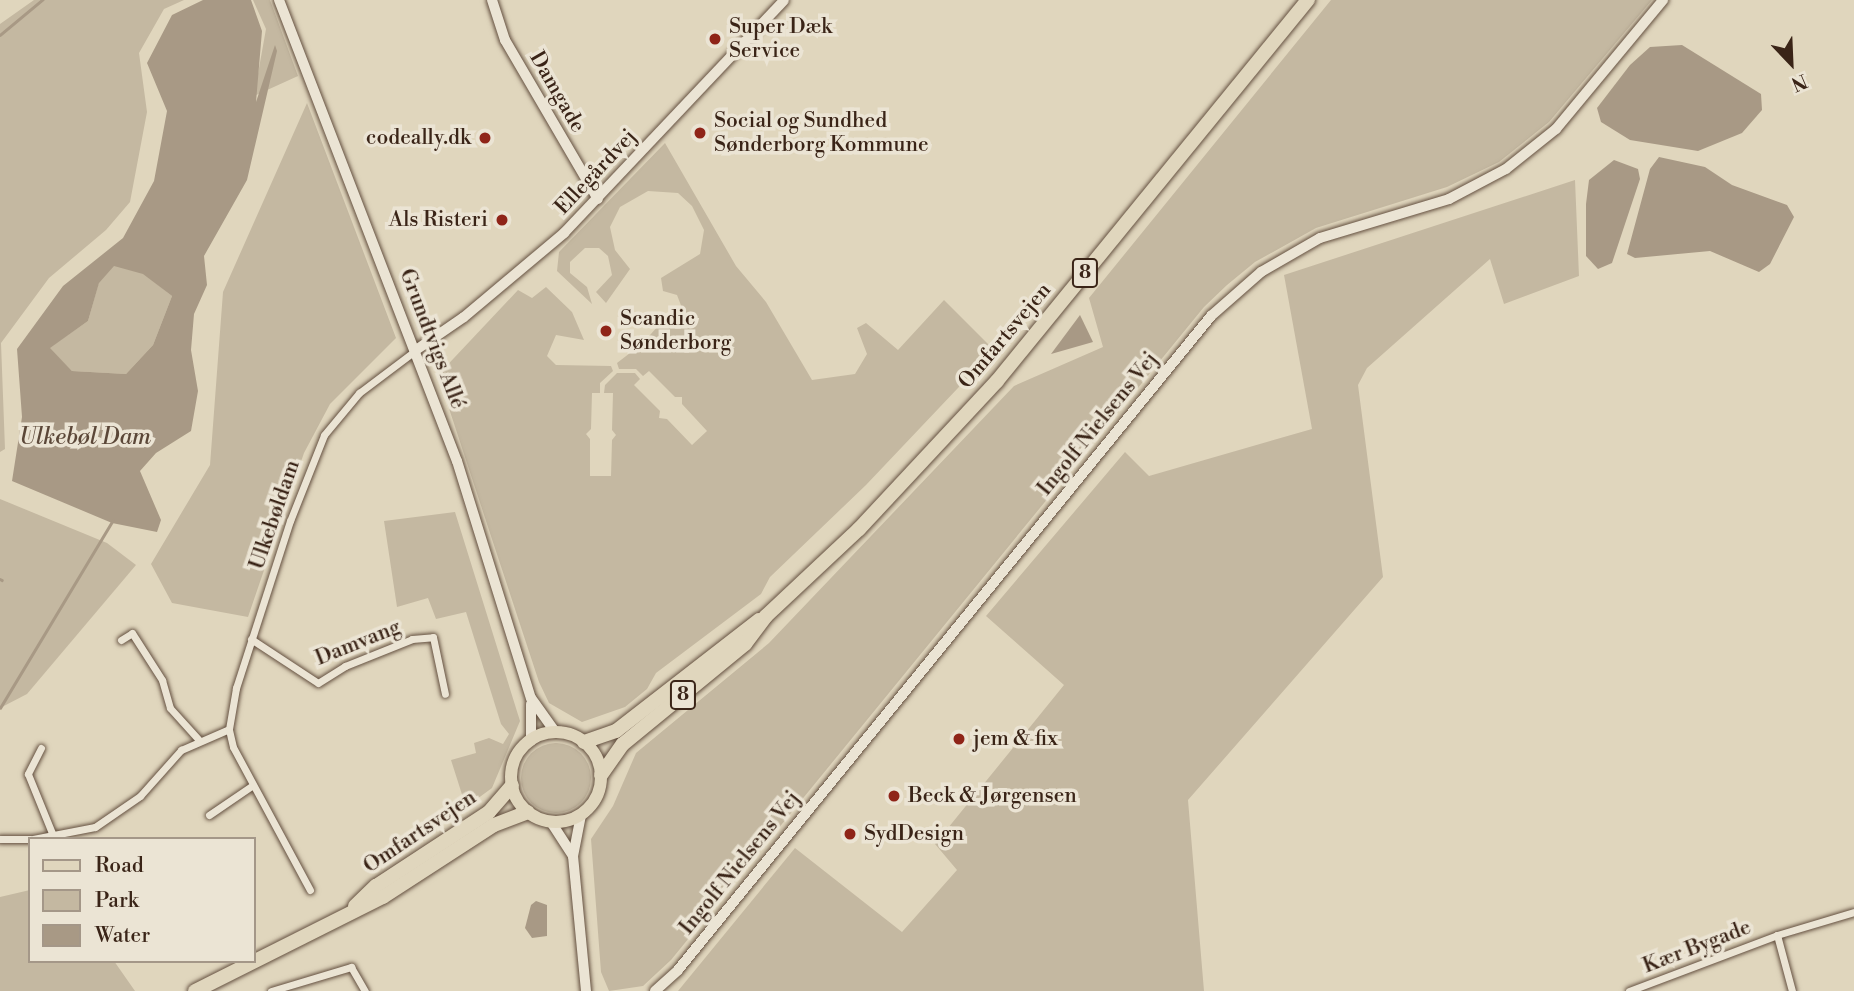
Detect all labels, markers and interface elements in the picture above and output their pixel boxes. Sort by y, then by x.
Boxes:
place label: Super Dæk Service [729,14,832,64]
north arrow [1756,28,1826,98]
marker: Super Dæk Service [707,31,723,47]
street label: Damgade [524,47,590,137]
text: N [1788,68,1811,96]
place label: Social og Sundhed Sønderborg Kommune [714,108,929,158]
street label: Ellegårdvej [550,124,642,220]
place label: codeally.dk [366,125,471,151]
marker: Social og Sundhed Sønderborg Kommune [692,125,708,141]
marker: codeally.dk [477,130,493,146]
place label: Als Risteri [389,207,488,233]
marker: Als Risteri [494,212,510,228]
road number: 8 [1071,258,1099,288]
street label: Grundtvigs Allé [394,265,470,413]
street label: Omfartsvejen [953,278,1057,394]
place label: Scandic Sønderborg [620,306,731,356]
marker: Scandic Sønderborg [598,323,614,339]
street label: Ingolf Nielsens Vej [1032,347,1164,501]
water label: Ulkebøl Dam [19,423,151,451]
street label: Ulkebøldam [245,457,305,573]
street label: Damvang [312,615,404,671]
road number: 8 [669,680,697,710]
place label: jem & fix [973,726,1058,752]
marker: jem & fix [951,731,967,747]
place label: Beck & Jørgensen [908,783,1077,809]
street label: Omfartsvejen [359,785,481,879]
street label: Ingolf Nielsens Vej [674,786,806,940]
marker: Beck & Jørgensen [886,788,902,804]
place label: SydDesign [864,821,964,847]
marker: SydDesign [842,826,858,842]
legend [28,837,256,963]
text: Road [95,853,144,879]
text: Park [95,888,139,914]
street label: Kær Bygade [1639,915,1755,979]
text: Water [95,923,150,949]

